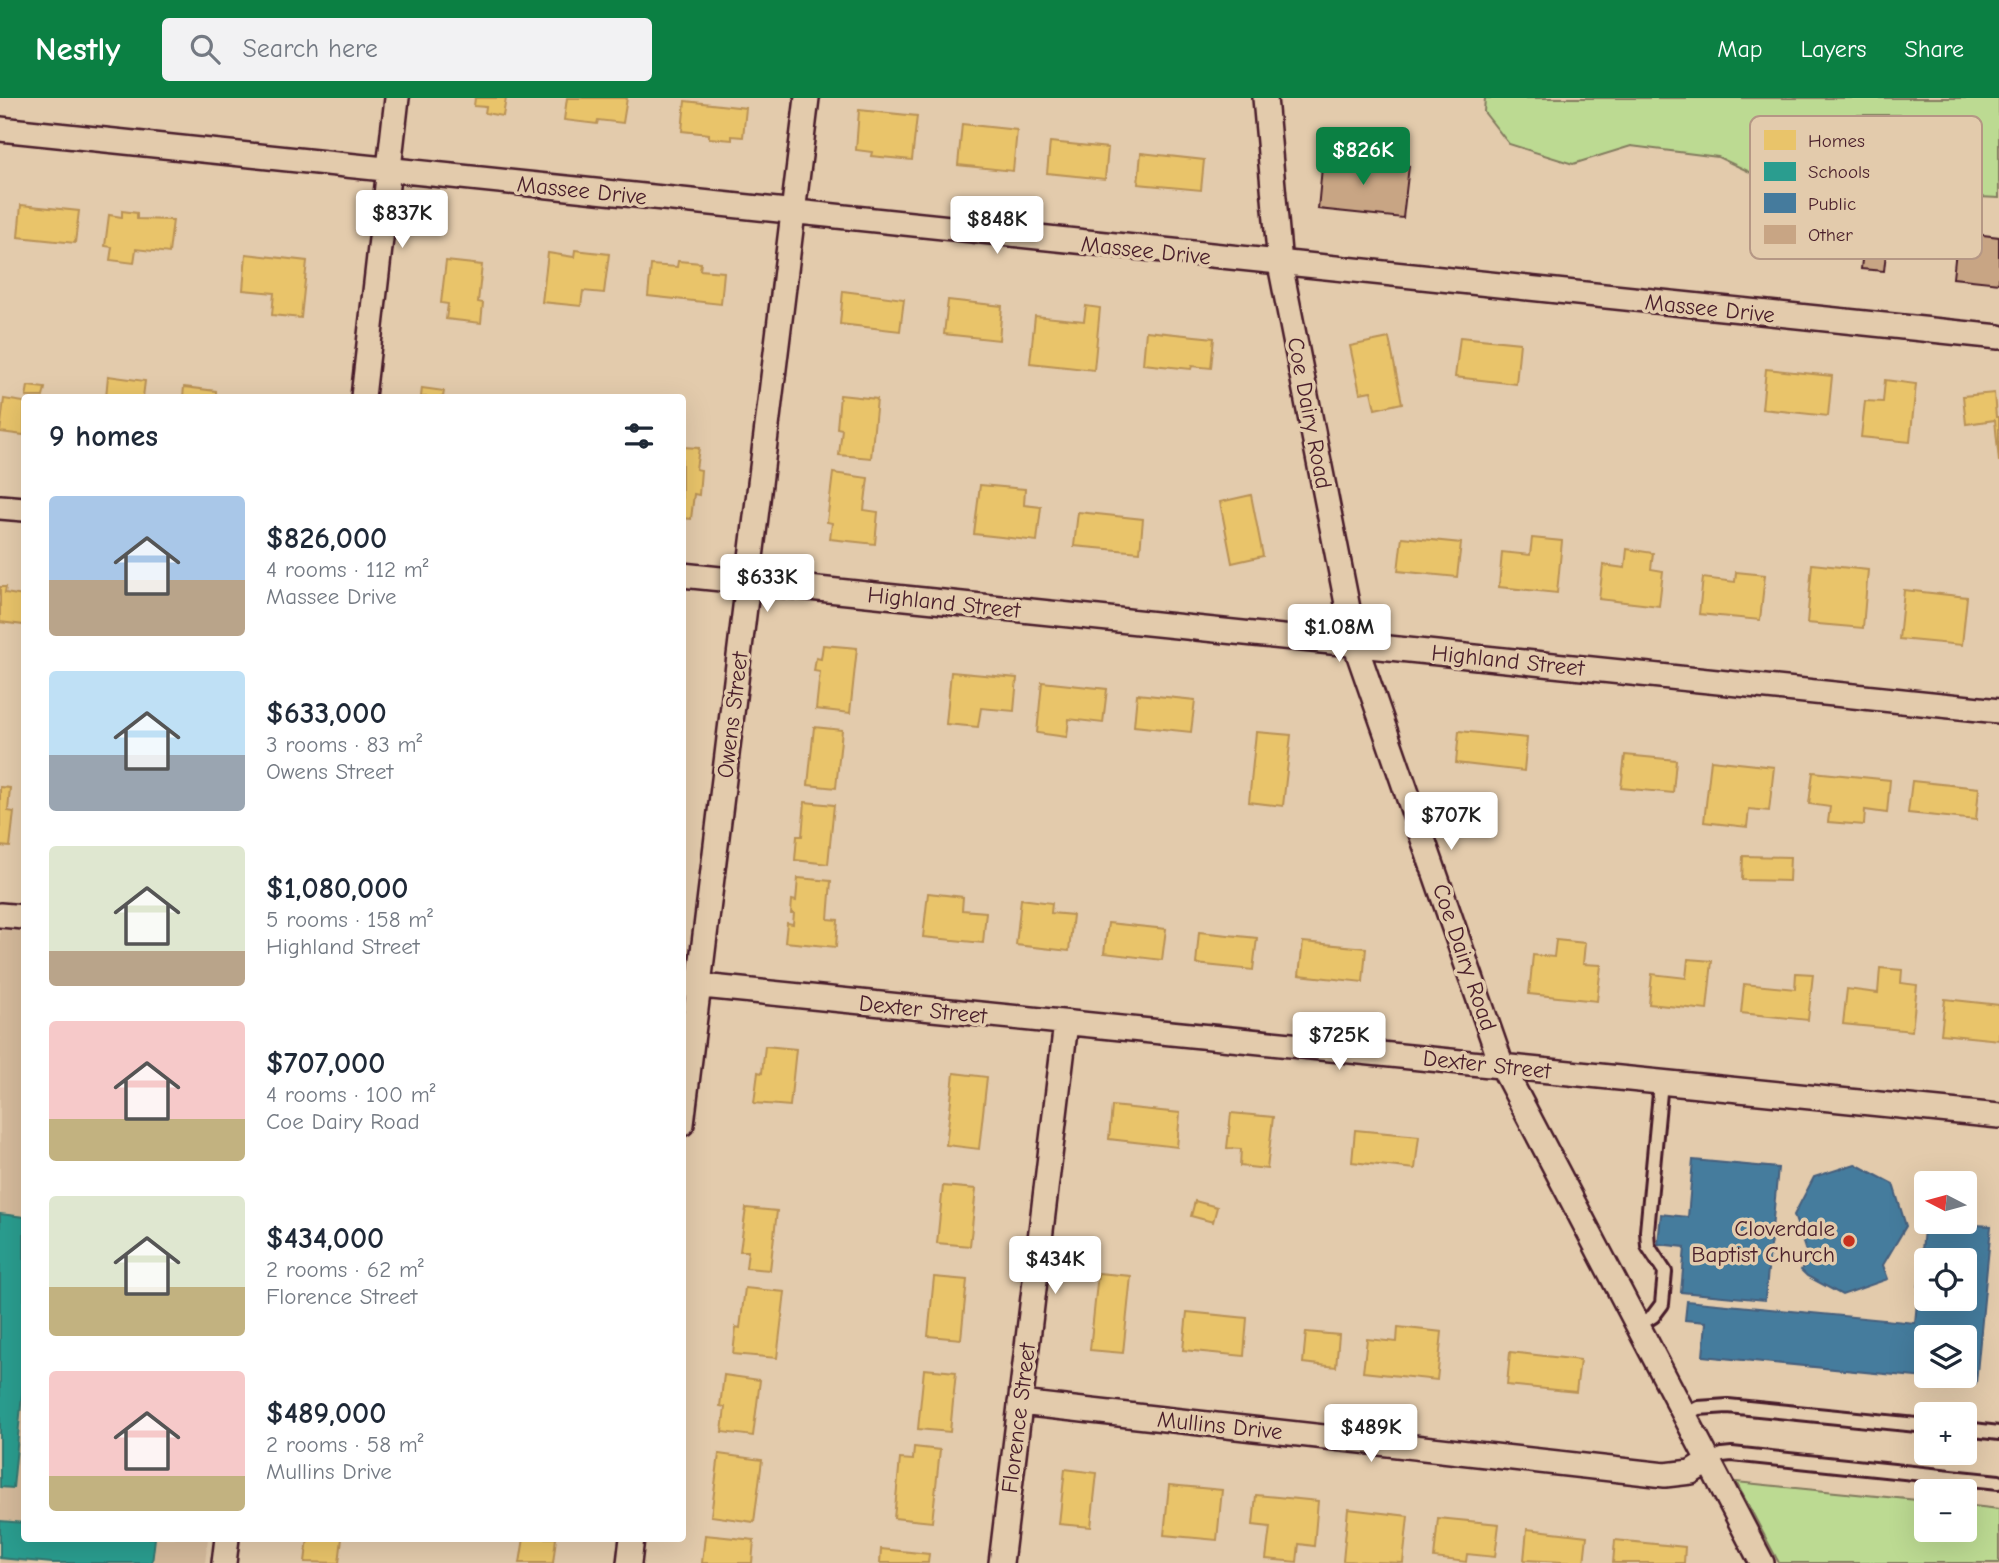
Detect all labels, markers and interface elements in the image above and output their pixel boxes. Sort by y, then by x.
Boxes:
search box [162,18,652,81]
text: Nestly [35,30,120,68]
icon: search [186,30,224,68]
text: Search here [242,34,378,64]
text: Map [1717,35,1763,63]
text: Layers [1801,35,1866,63]
text: Share [1904,35,1964,63]
legend [1750,116,1982,259]
pin: $826K [1314,127,1412,187]
text: Homes [1808,130,1865,152]
text: $826K [1332,136,1394,163]
text: Schools [1808,161,1870,183]
street label: Massee Drive [516,170,648,211]
pin: $837K [353,190,451,250]
text: Public [1808,193,1856,215]
pin: $848K [948,197,1046,256]
text: $837K [372,199,432,226]
text: $848K [966,205,1028,232]
text: Other [1808,224,1853,246]
street label: Massee Drive [1080,230,1212,271]
street label: Massee Drive [1644,288,1776,329]
street label: Coe Dairy Road [1282,335,1337,491]
icon: filters [620,417,658,455]
text: 9 homes [49,419,158,454]
text: $826,000 [266,521,387,556]
icon: home [105,524,189,608]
pin: $633K [718,554,816,614]
text: 4 rooms · 112 m² [266,556,429,583]
text: $633K [736,563,798,590]
street label: Highland Street [866,581,1023,624]
text: Massee Drive [266,583,396,610]
pin: $1.08M [1282,604,1396,664]
text: $1.08M [1304,613,1374,640]
street label: Highland Street [1430,639,1587,682]
street label: Owens Street [711,649,754,780]
text: $633,000 [266,696,387,731]
icon: home [105,699,189,783]
text: 3 rooms · 83 m² [266,731,422,758]
text: Owens Street [266,758,393,785]
pin: $707K [1402,792,1500,852]
text: $707K [1421,801,1481,828]
text: $1,080,000 [266,871,408,906]
icon: home [105,874,189,958]
street label: Coe Dairy Road [1427,880,1502,1034]
text: 5 rooms · 158 m² [266,906,433,933]
text: Highland Street [266,933,419,960]
street label: Dexter Street [858,989,990,1030]
pin: $725K [1290,1012,1388,1072]
text: $725K [1309,1021,1369,1048]
street label: Dexter Street [1422,1044,1554,1085]
text: $707,000 [266,1046,385,1081]
icon: home [105,1049,189,1133]
text: 4 rooms · 100 m² [266,1081,435,1108]
text: Coe Dairy Road [266,1108,420,1135]
north arrow [1914,1171,1978,1234]
map controls [1914,1171,1977,1542]
place label: Cloverdale Baptist Church [1691,1215,1835,1268]
text: $434,000 [266,1221,384,1256]
icon: home [105,1224,189,1308]
marker: Cloverdale Baptist Church [1841,1233,1857,1249]
pin: $434K [1006,1236,1104,1296]
text: $434K [1025,1245,1085,1272]
button: locate [1914,1248,1977,1311]
text: 2 rooms · 62 m² [266,1256,424,1283]
text: Florence Street [266,1283,417,1310]
button: layers [1914,1325,1977,1388]
street label: Florence Street [996,1340,1041,1495]
text: $489,000 [266,1396,386,1431]
icon: home [105,1399,189,1483]
button: + [1914,1402,1977,1465]
pin: $489K [1322,1404,1420,1464]
street label: Mullins Drive [1156,1405,1284,1445]
text: $489K [1340,1413,1402,1440]
text: 2 rooms · 58 m² [266,1431,424,1458]
text: Mullins Drive [266,1458,392,1485]
button: − [1914,1479,1977,1542]

